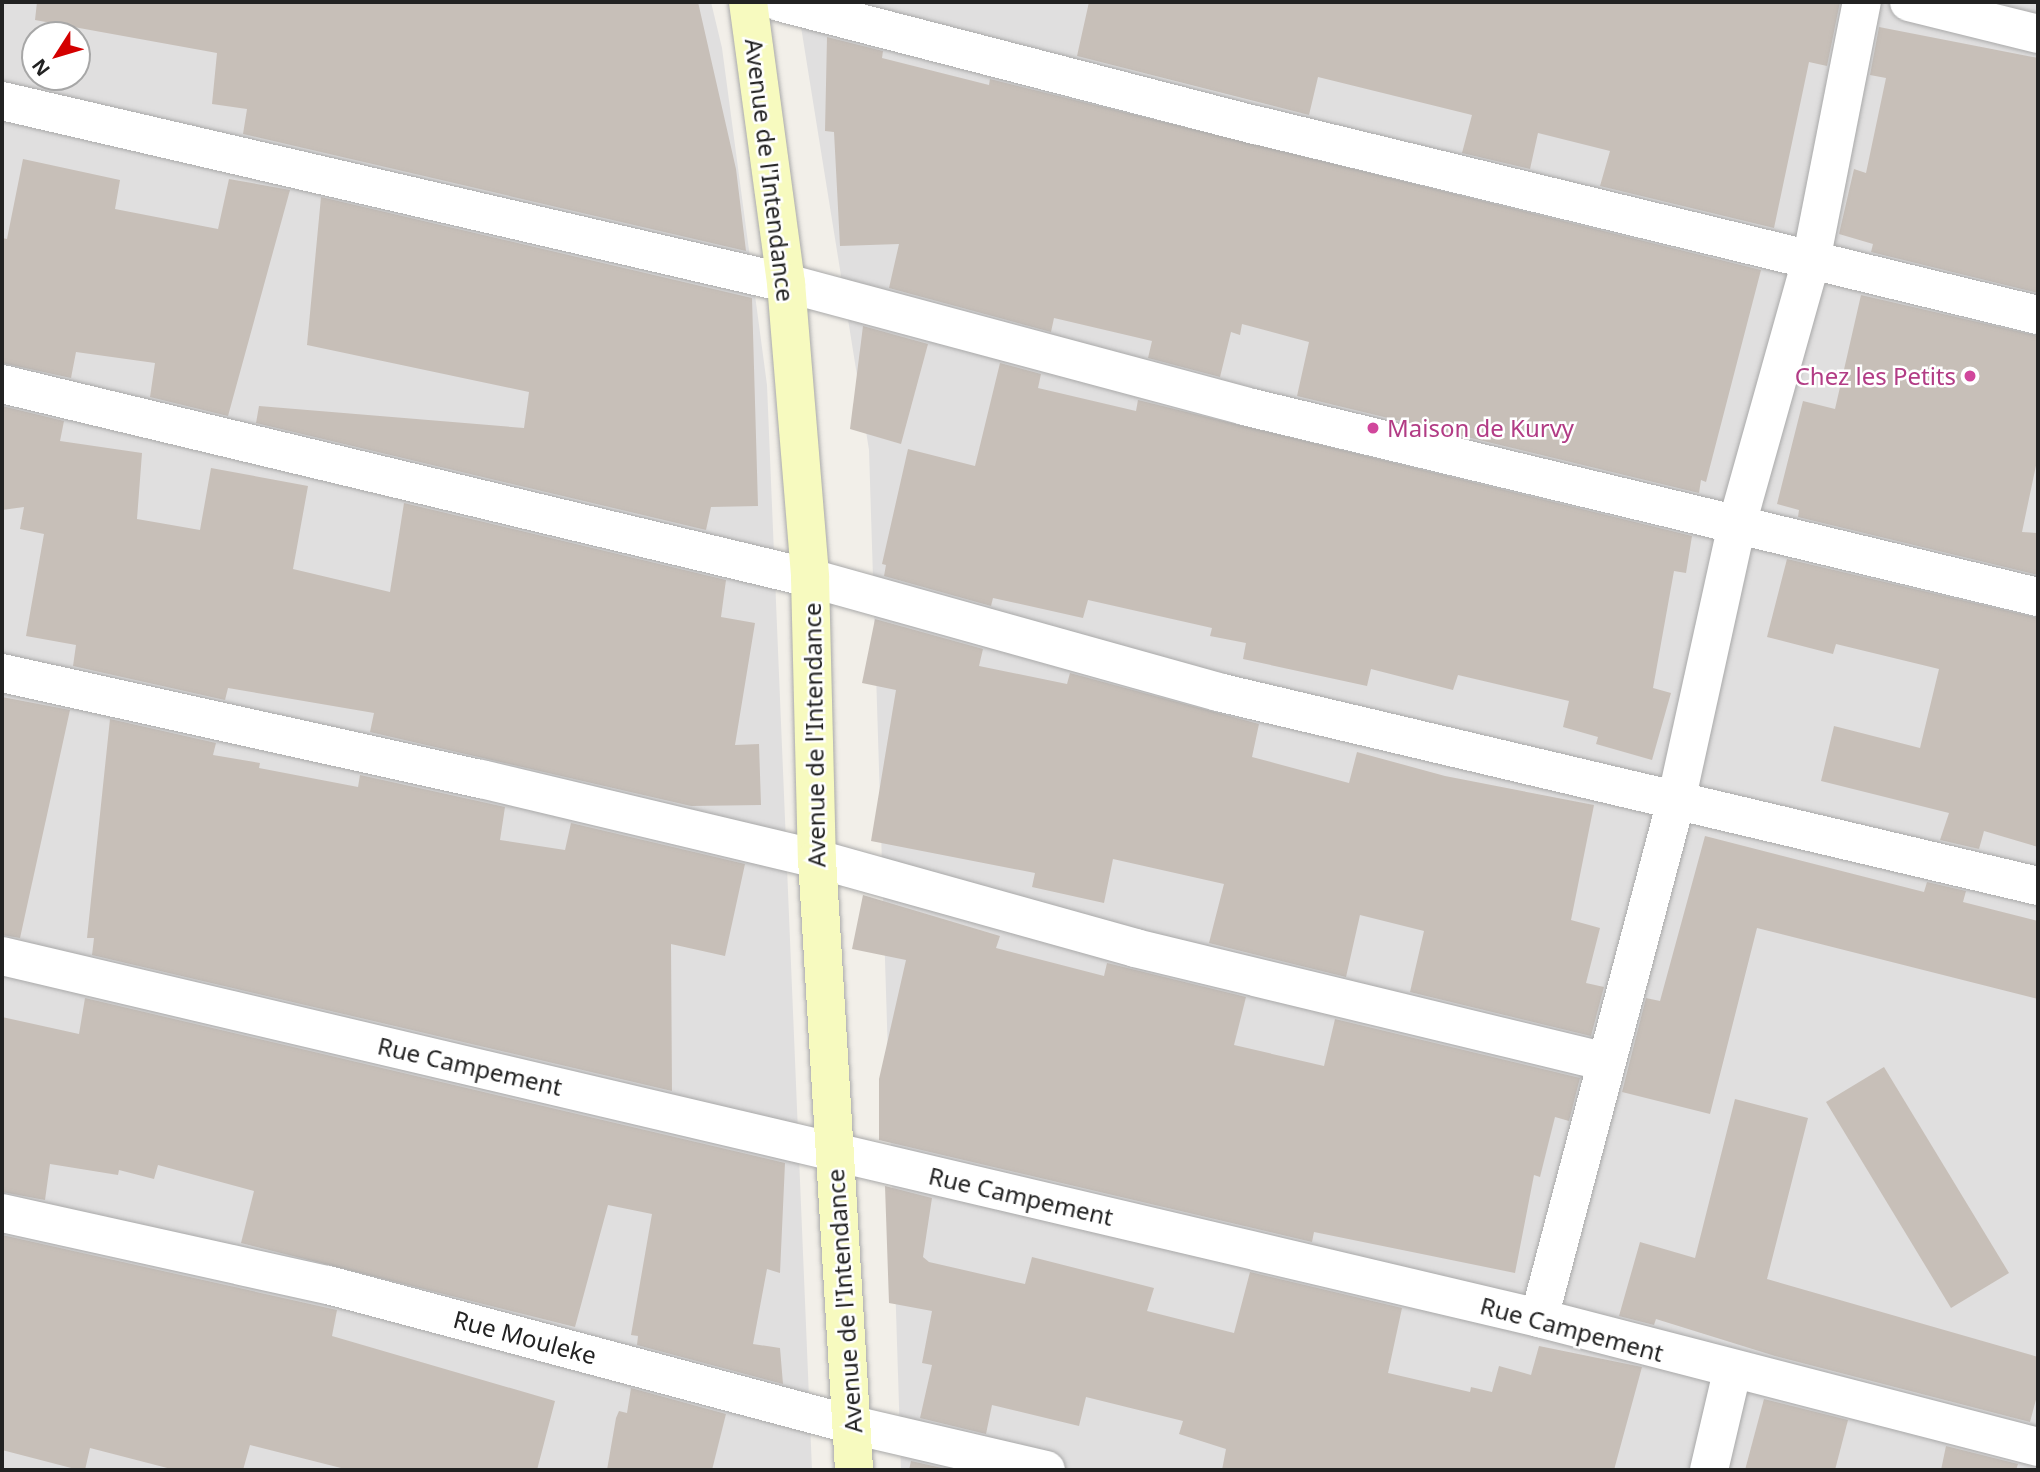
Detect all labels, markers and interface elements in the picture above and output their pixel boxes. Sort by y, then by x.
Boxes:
north arrow [21,21,91,91]
street label: Avenue de l'Intendance [740,37,800,303]
text: N [26,53,56,81]
place label: Chez les Petits [1795,362,1956,390]
marker: Chez les Petits [1962,368,1978,384]
place label: Maison de Kurvy [1387,414,1574,442]
marker: Maison de Kurvy [1365,420,1381,436]
street label: Avenue de l'Intendance [797,602,831,868]
street label: Rue Campement [375,1031,565,1101]
street label: Rue Campement [926,1161,1116,1231]
street label: Avenue de l'Intendance [820,1168,868,1434]
street label: Rue Campement [1477,1291,1667,1367]
street label: Rue Mouleke [450,1304,600,1370]

